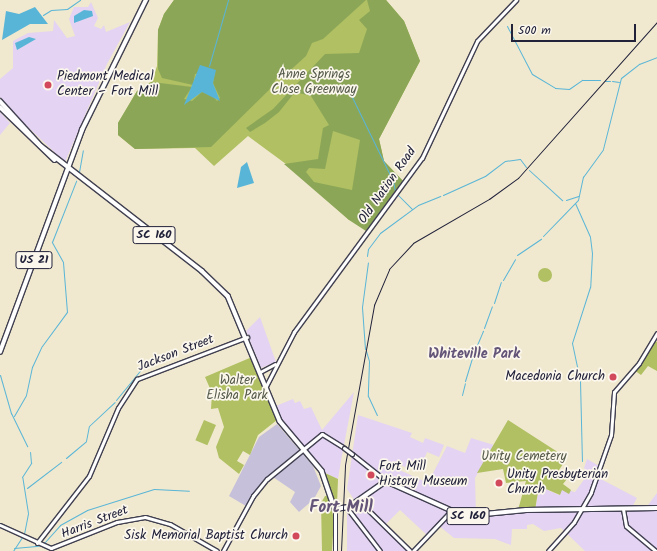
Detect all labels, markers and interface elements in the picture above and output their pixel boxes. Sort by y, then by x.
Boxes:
scale bar [513,16,638,42]
text: 500 m [518,21,551,40]
park label: Anne Springs Close Greenway [271,68,357,99]
place label: Piedmont Medical Center – Fort Mill [57,70,158,101]
marker: Piedmont Medical Center – Fort Mill [42,79,54,91]
street label: Old Nation Road [356,145,420,227]
road number: SC 160 [132,225,176,245]
road number: US 21 [15,250,53,270]
street label: Jackson Street [136,332,216,376]
district label: Whiteville Park [428,346,520,362]
place label: Macedonia Church [505,369,605,385]
marker: Macedonia Church [608,372,618,382]
park label: Walter Elisha Park [206,374,268,405]
park label: Unity Cemetery [481,449,567,465]
place label: Fort Mill History Museum [379,460,467,491]
place label: Unity Presbyterian Church [507,468,608,499]
marker: Fort Mill History Museum [366,470,376,480]
marker: Unity Presbyterian Church [494,478,504,488]
district label: Fort Mill [309,498,373,518]
street label: Harris Street [59,503,131,543]
road number: SC 160 [446,506,490,526]
place label: Sisk Memorial Baptist Church [124,528,288,544]
marker: Sisk Memorial Baptist Church [291,531,301,541]

